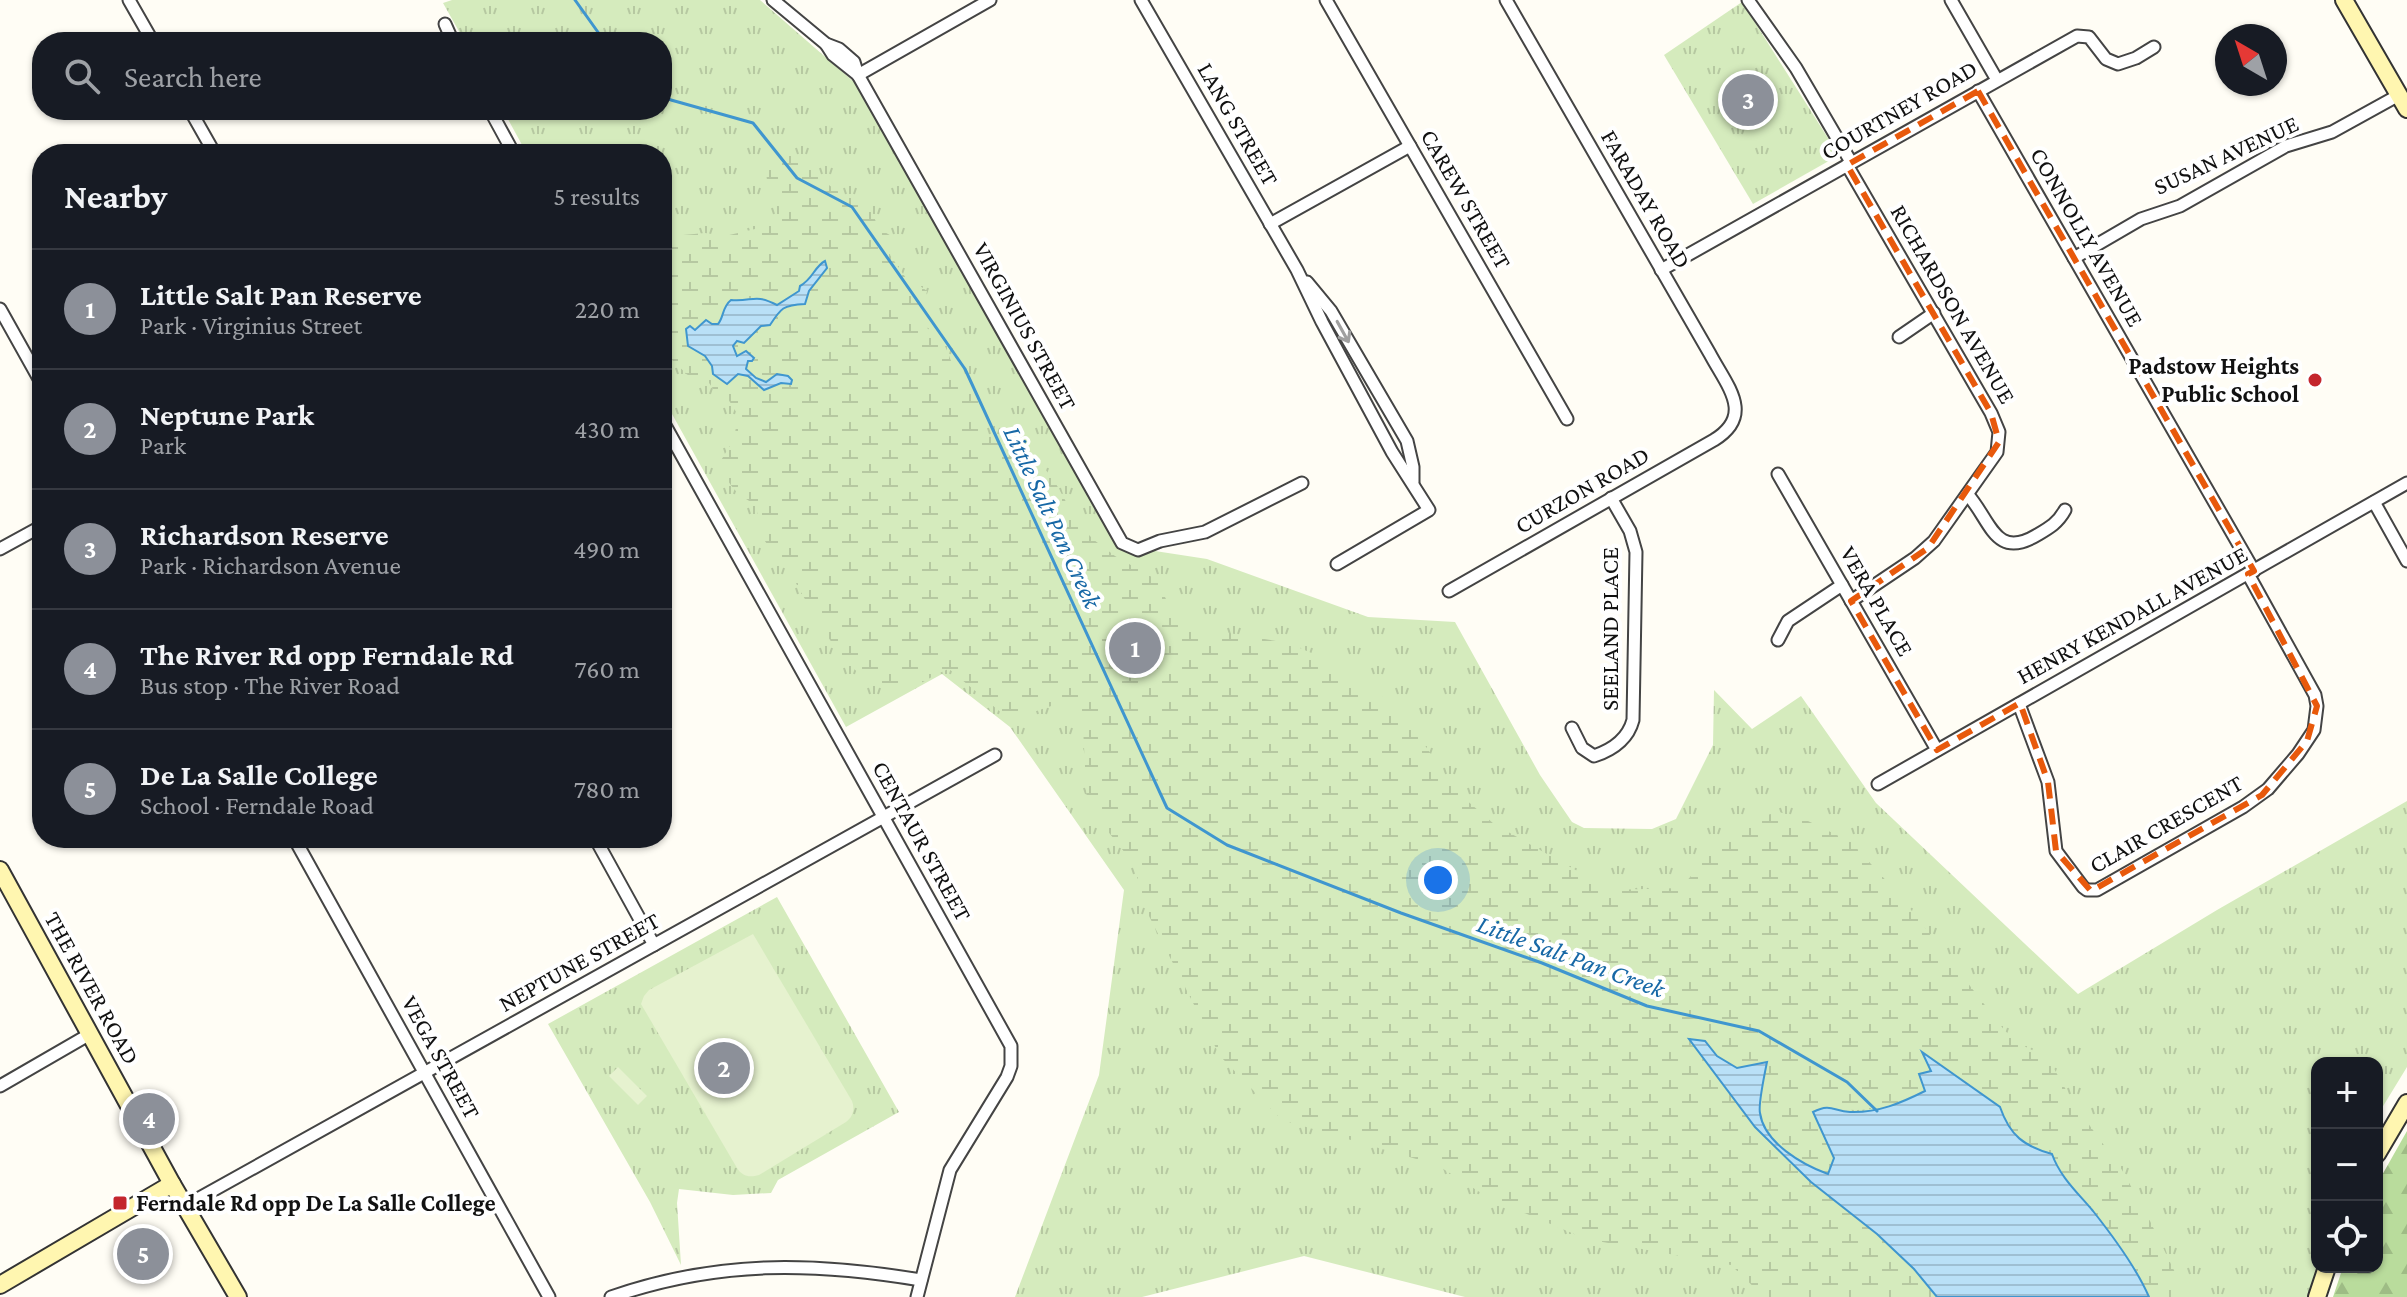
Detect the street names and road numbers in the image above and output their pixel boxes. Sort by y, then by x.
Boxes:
street label: COURTNEY ROAD [1816,54,1982,165]
street label: LANG STREET [1192,57,1285,190]
street label: SUSAN AVENUE [2149,109,2302,200]
street label: CAREW STREET [1416,124,1517,273]
street label: FARADAY ROAD [1596,125,1697,273]
street label: CONNOLLY AVENUE [2025,143,2150,331]
street label: RICHARDSON AVENUE [1885,199,2021,408]
street label: VIRGINIUS STREET [968,237,1083,414]
street label: CURZON ROAD [1510,440,1654,539]
street label: HENRY KENDALL AVENUE [2012,540,2252,689]
street label: VERA PLACE [1835,541,1920,660]
street label: SEELAND PLACE [1596,547,1623,711]
street label: CENTAUR STREET [867,756,978,925]
street label: CLAIR CRESCENT [2084,769,2247,878]
street label: NEPTUNE STREET [494,906,664,1017]
street label: THE RIVER ROAD [39,907,145,1069]
street label: VEGA STREET [397,991,486,1123]

